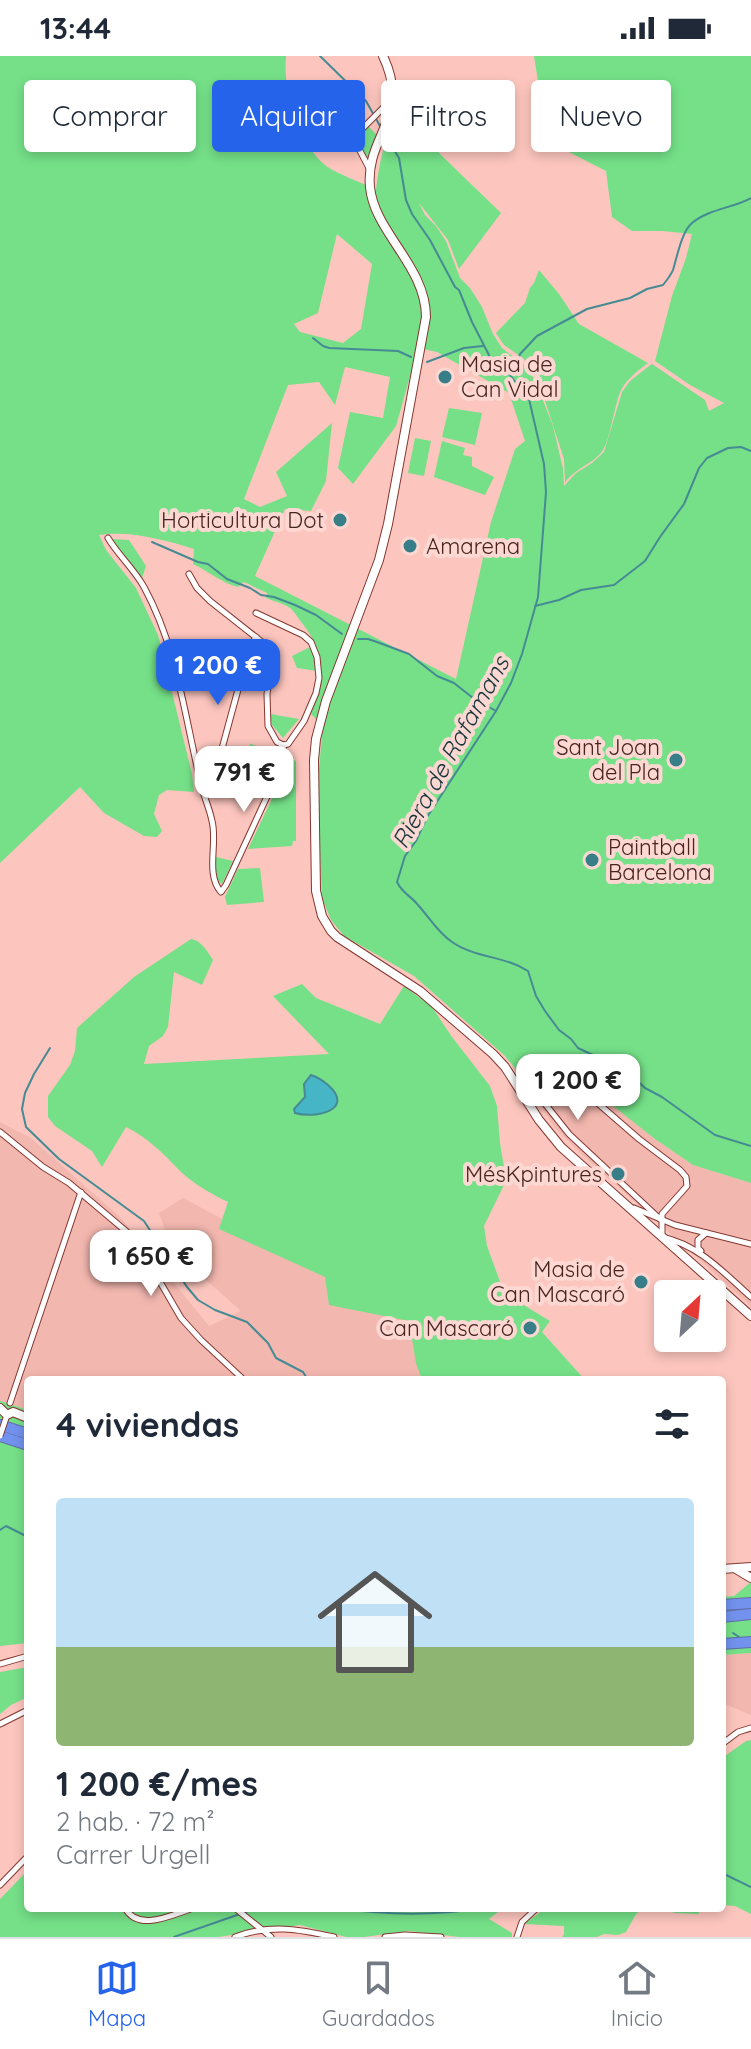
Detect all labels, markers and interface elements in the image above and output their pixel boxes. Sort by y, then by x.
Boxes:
text: 13:44 [40,9,111,47]
chip: Comprar [24,80,196,152]
chip: Alquilar [212,80,365,152]
chip: Filtros [381,80,515,152]
chip: Nuevo [531,80,671,152]
place label: Masia de Can Vidal [461,350,558,403]
marker: Masia de Can Vidal [436,368,454,386]
place label: Horticultura Dot [161,506,324,534]
marker: Horticultura Dot [331,511,349,529]
place label: Amarena [426,532,520,560]
marker: Amarena [401,537,419,555]
pin: 1 200 € [144,639,292,707]
text: 1 200 € [174,648,262,681]
water label: Riera de Rafamans [385,649,516,853]
place label: Sant Joan del Pla [556,733,660,786]
pin: 791 € [188,746,300,814]
marker: Sant Joan del Pla [667,751,685,769]
text: 791 € [213,755,275,788]
place label: Paintball Barcelona [608,833,712,886]
marker: Paintball Barcelona [583,851,601,869]
pin: 1 200 € [504,1054,652,1122]
text: 1 200 € [534,1063,622,1096]
place label: MésKpintures [465,1160,602,1188]
marker: MésKpintures [609,1165,627,1183]
pin: 1 650 € [77,1230,225,1298]
text: 1 650 € [108,1239,194,1272]
place label: Masia de Can Mascaró [490,1255,625,1308]
marker: Masia de Can Mascaró [632,1273,650,1291]
north arrow [654,1280,726,1352]
map controls [654,1280,726,1352]
place label: Can Mascaró [379,1314,514,1342]
marker: Can Mascaró [521,1319,539,1337]
icon: filters [650,1402,694,1446]
text: 4 viviendas [56,1403,239,1446]
icon: home [303,1550,447,1694]
text: 1 200 €/mes [56,1762,258,1805]
text: 2 hab. · 72 m² [56,1805,215,1838]
text: Carrer Urgell [56,1838,211,1871]
tab: Mapa [88,1956,146,2032]
tab: Guardados [322,1956,435,2032]
tab: Inicio [611,1956,663,2032]

